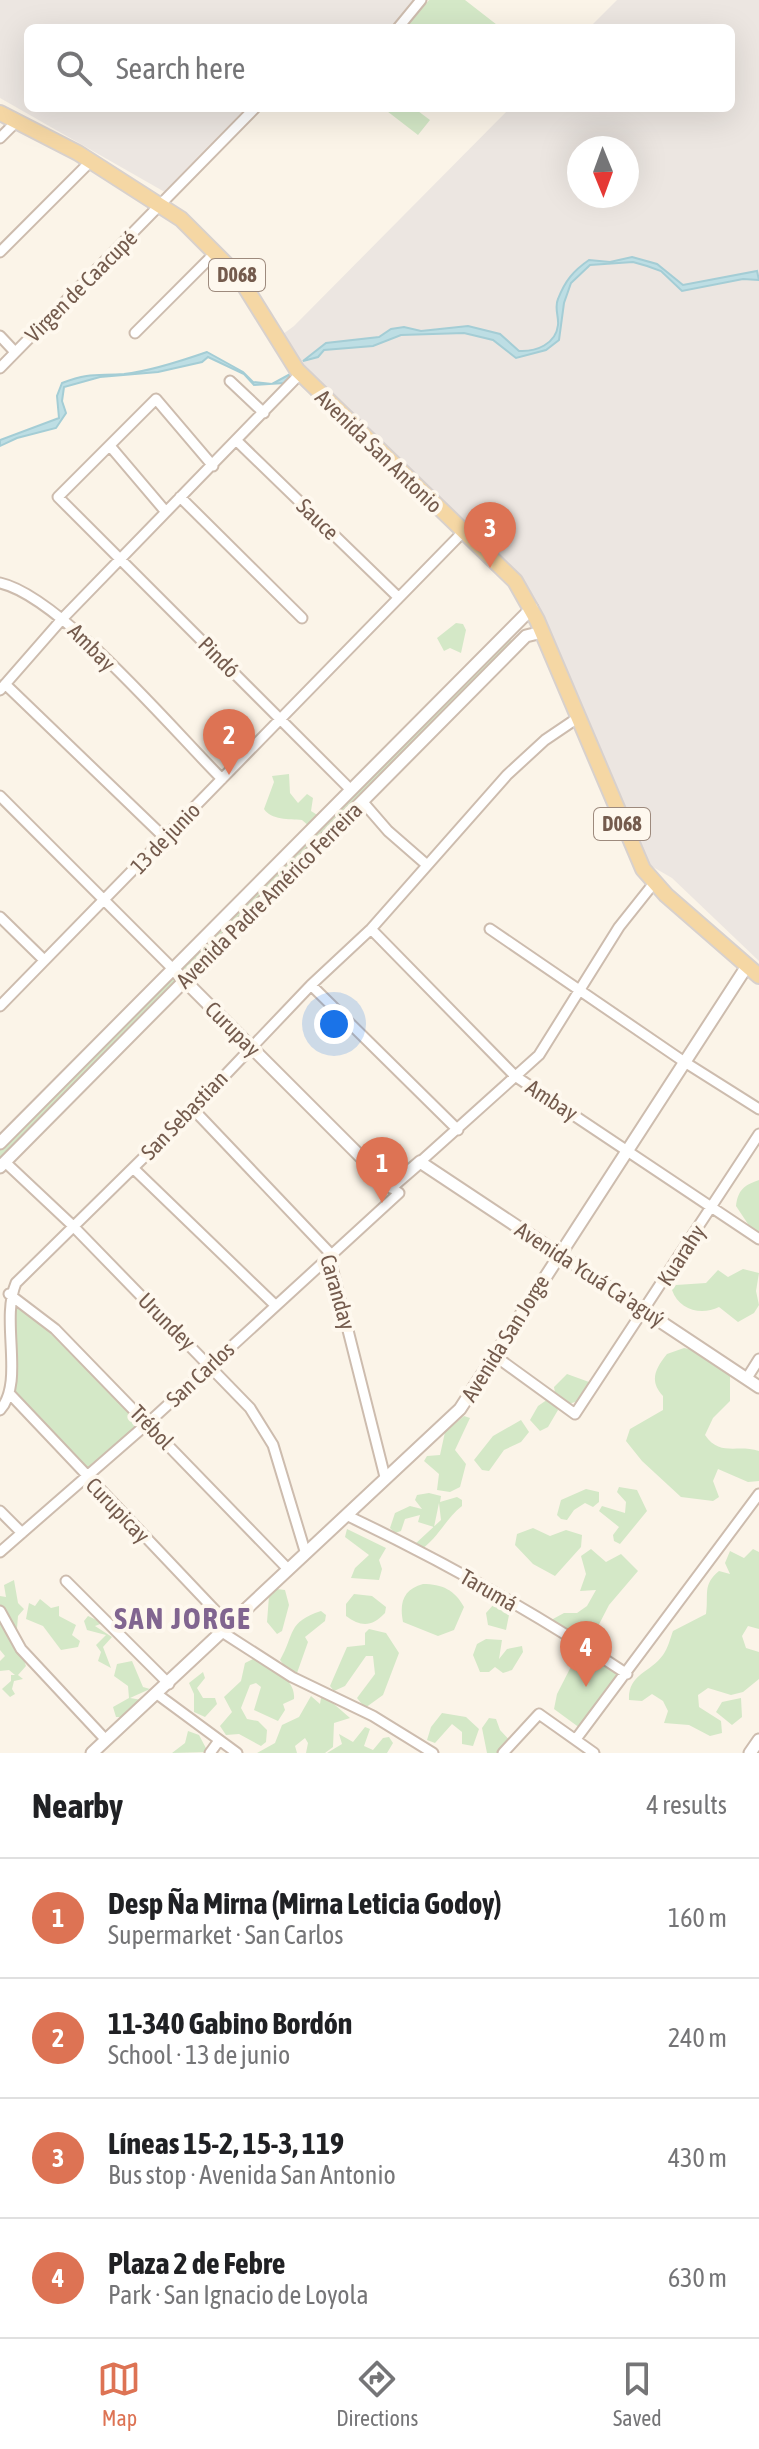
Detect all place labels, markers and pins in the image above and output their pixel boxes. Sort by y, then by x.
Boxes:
pin: 3 [464,502,516,568]
pin: 2 [203,709,255,775]
pin: 1 [356,1137,408,1203]
pin: 4 [560,1621,612,1687]

